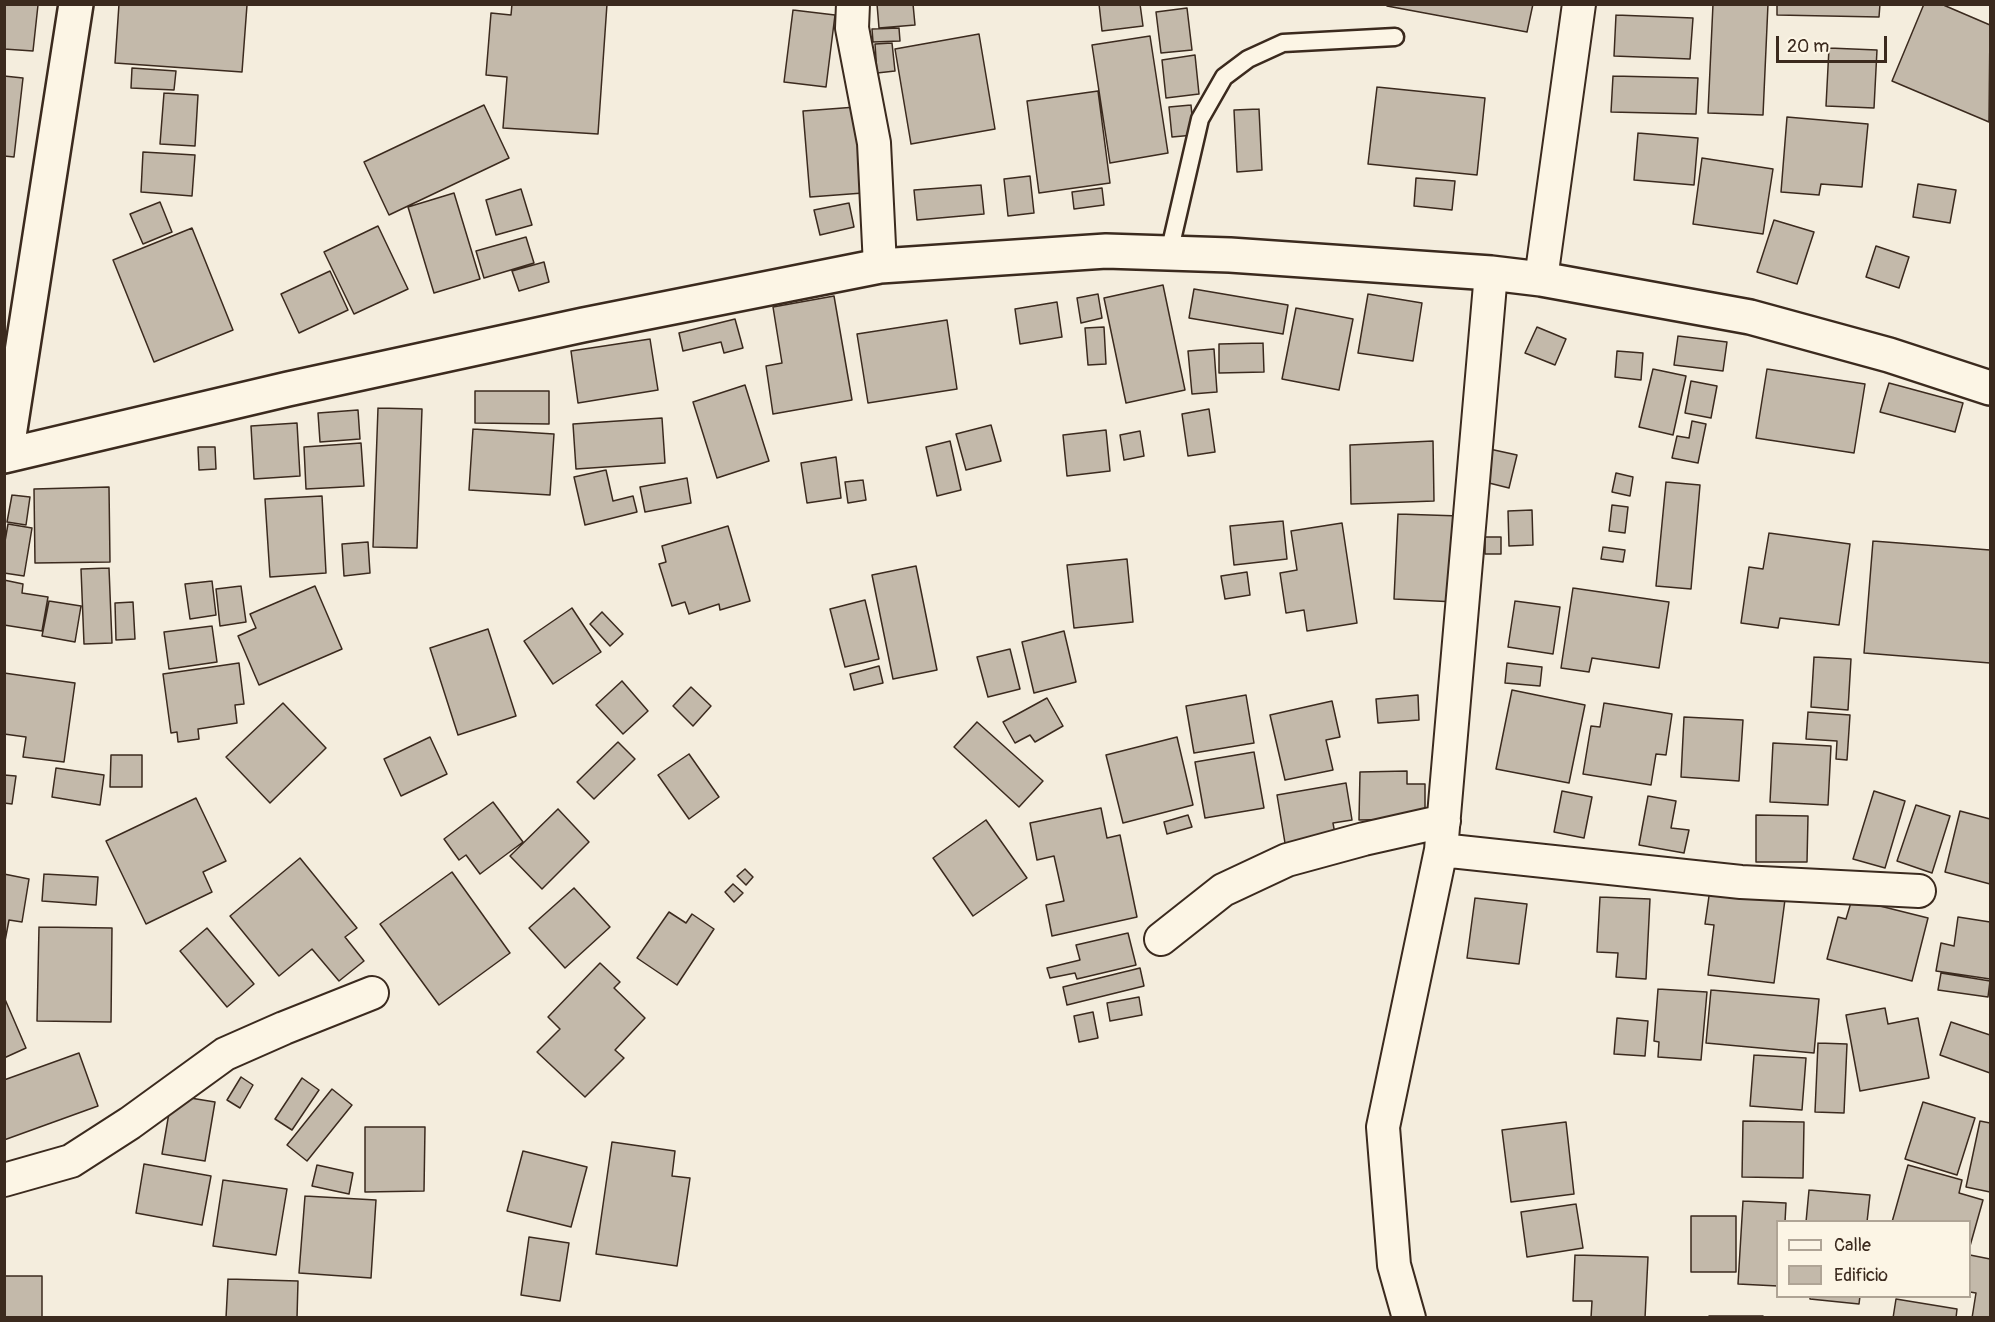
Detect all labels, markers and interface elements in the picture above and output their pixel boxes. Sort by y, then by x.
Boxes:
scale bar [1779,24,1890,62]
text: 20 m [1787,35,1829,58]
legend [1776,1220,1971,1298]
text: Calle [1834,1234,1871,1257]
text: Edificio [1834,1264,1888,1287]

